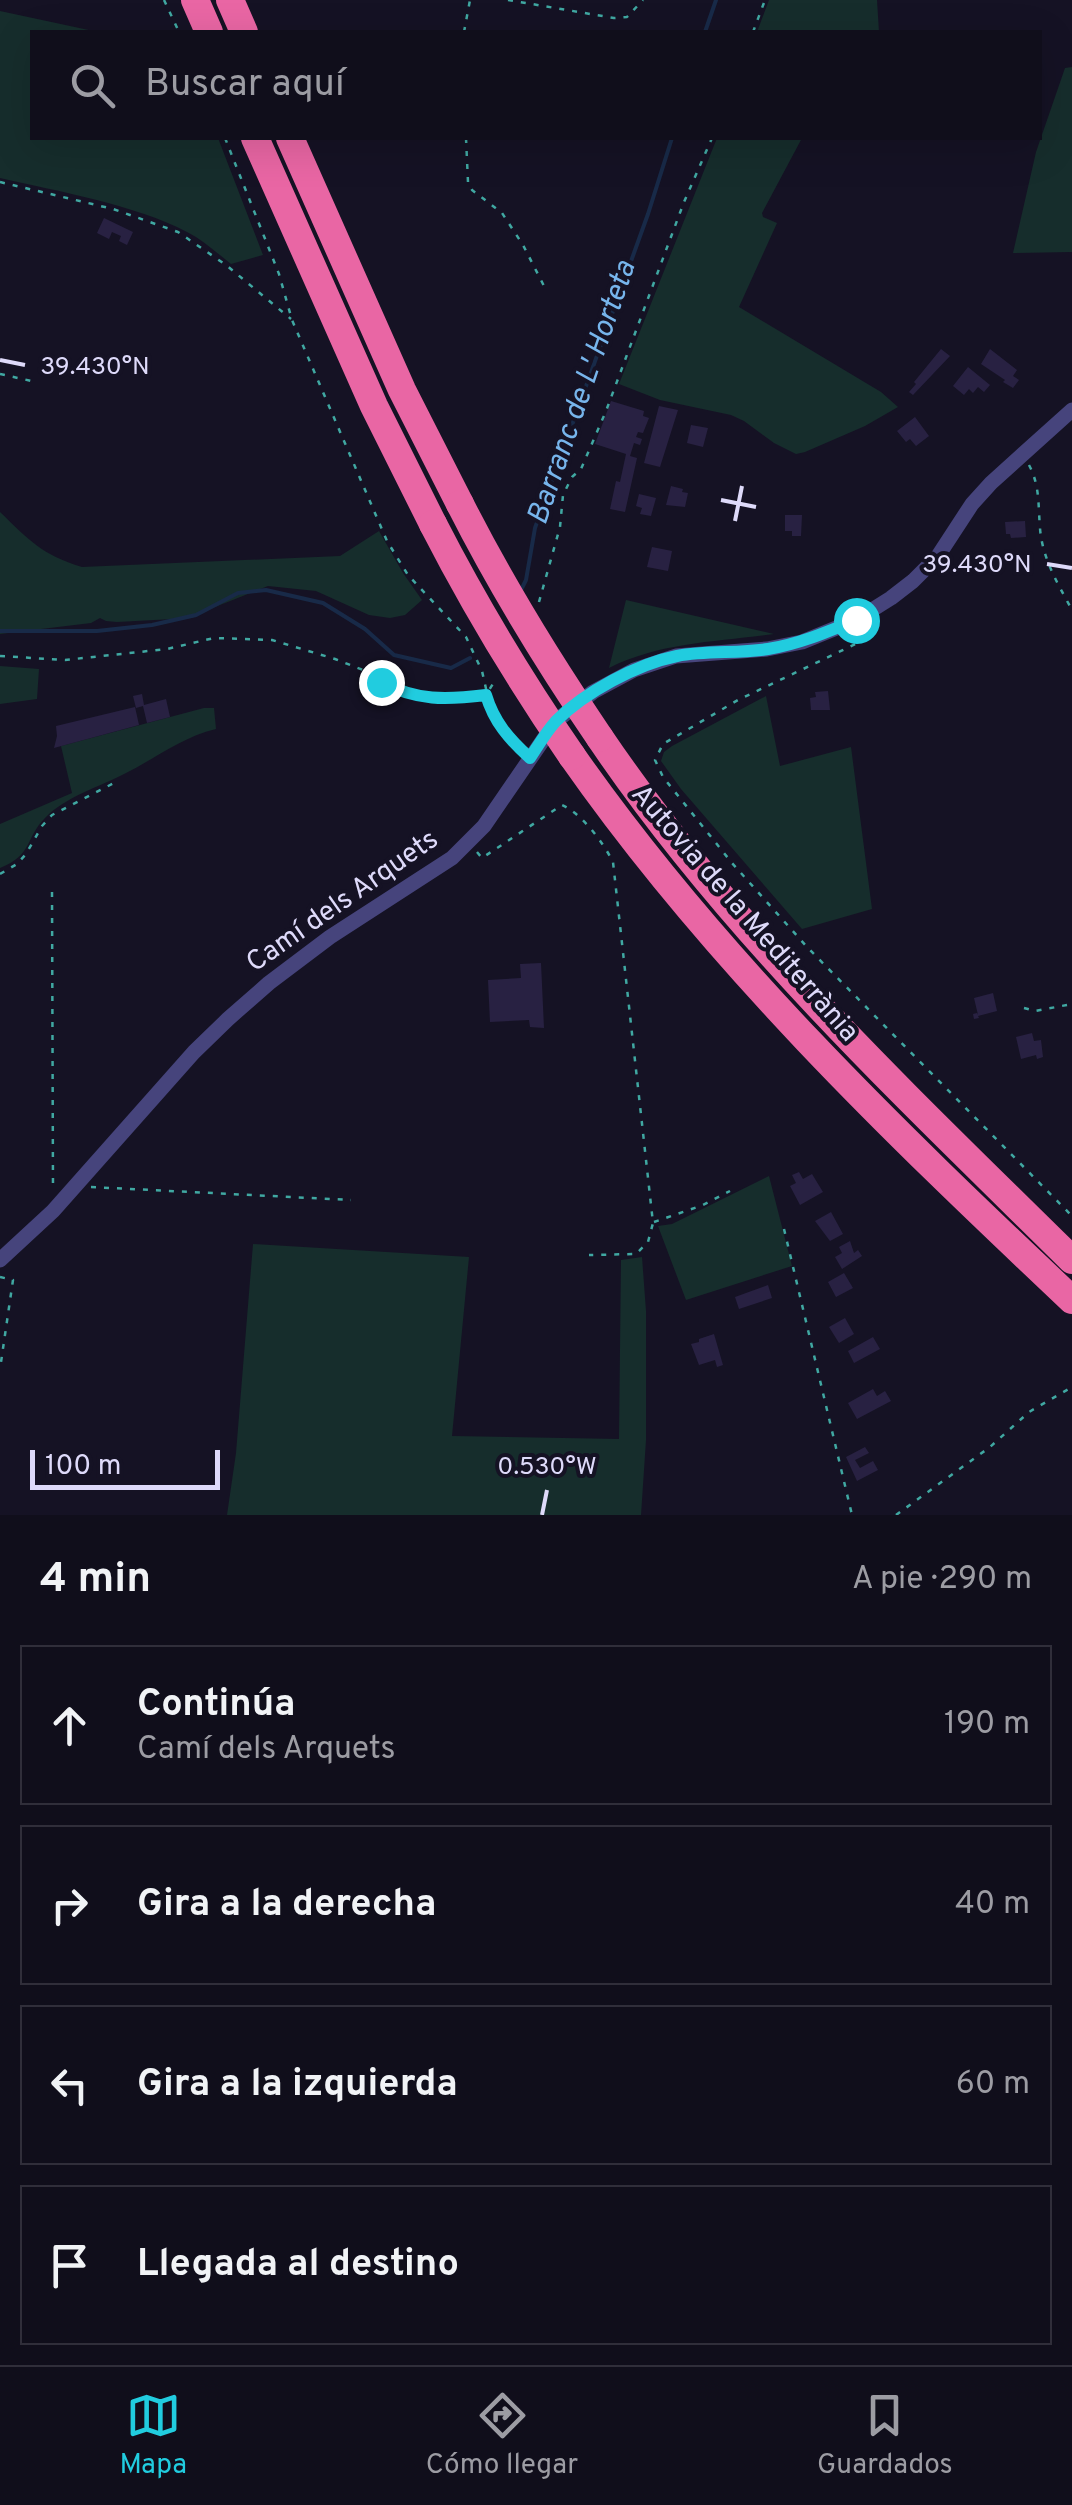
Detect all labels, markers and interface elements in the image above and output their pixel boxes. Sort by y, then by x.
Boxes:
search box [30,30,1042,140]
icon: search [65,58,120,113]
text: Buscar aquí [145,61,345,110]
water label: Barranc de L' Horteta [520,256,646,530]
text: 39.430°N [40,352,150,384]
text: 39.430°N [922,550,1032,582]
route start [834,598,880,644]
route end [359,660,405,706]
street label: Autovia de la Mediterrània [622,778,866,1050]
street label: Camí dels Arquets [240,822,446,982]
scale bar [30,1445,220,1490]
text: 100 m [45,1449,121,1485]
text: 0.530°W [497,1452,597,1484]
text: 4 min [40,1554,151,1607]
text: A pie · 290 m [852,1560,1032,1600]
text: Continúa [137,1681,295,1730]
icon: ahead [42,1698,97,1753]
text: 190 m [944,1705,1030,1745]
text: Camí dels Arquets [137,1730,396,1770]
icon: right [42,1878,97,1933]
text: Gira a la derecha [137,1881,436,1930]
text: 40 m [955,1885,1030,1925]
icon: left [42,2058,97,2113]
text: Gira a la izquierda [137,2061,458,2110]
text: 60 m [956,2065,1030,2105]
icon: arrive [42,2238,97,2293]
text: Llegada al destino [137,2241,459,2290]
tab: Mapa [119,2388,187,2484]
tab: Cómo llegar [426,2388,578,2484]
tab: Guardados [817,2388,953,2484]

